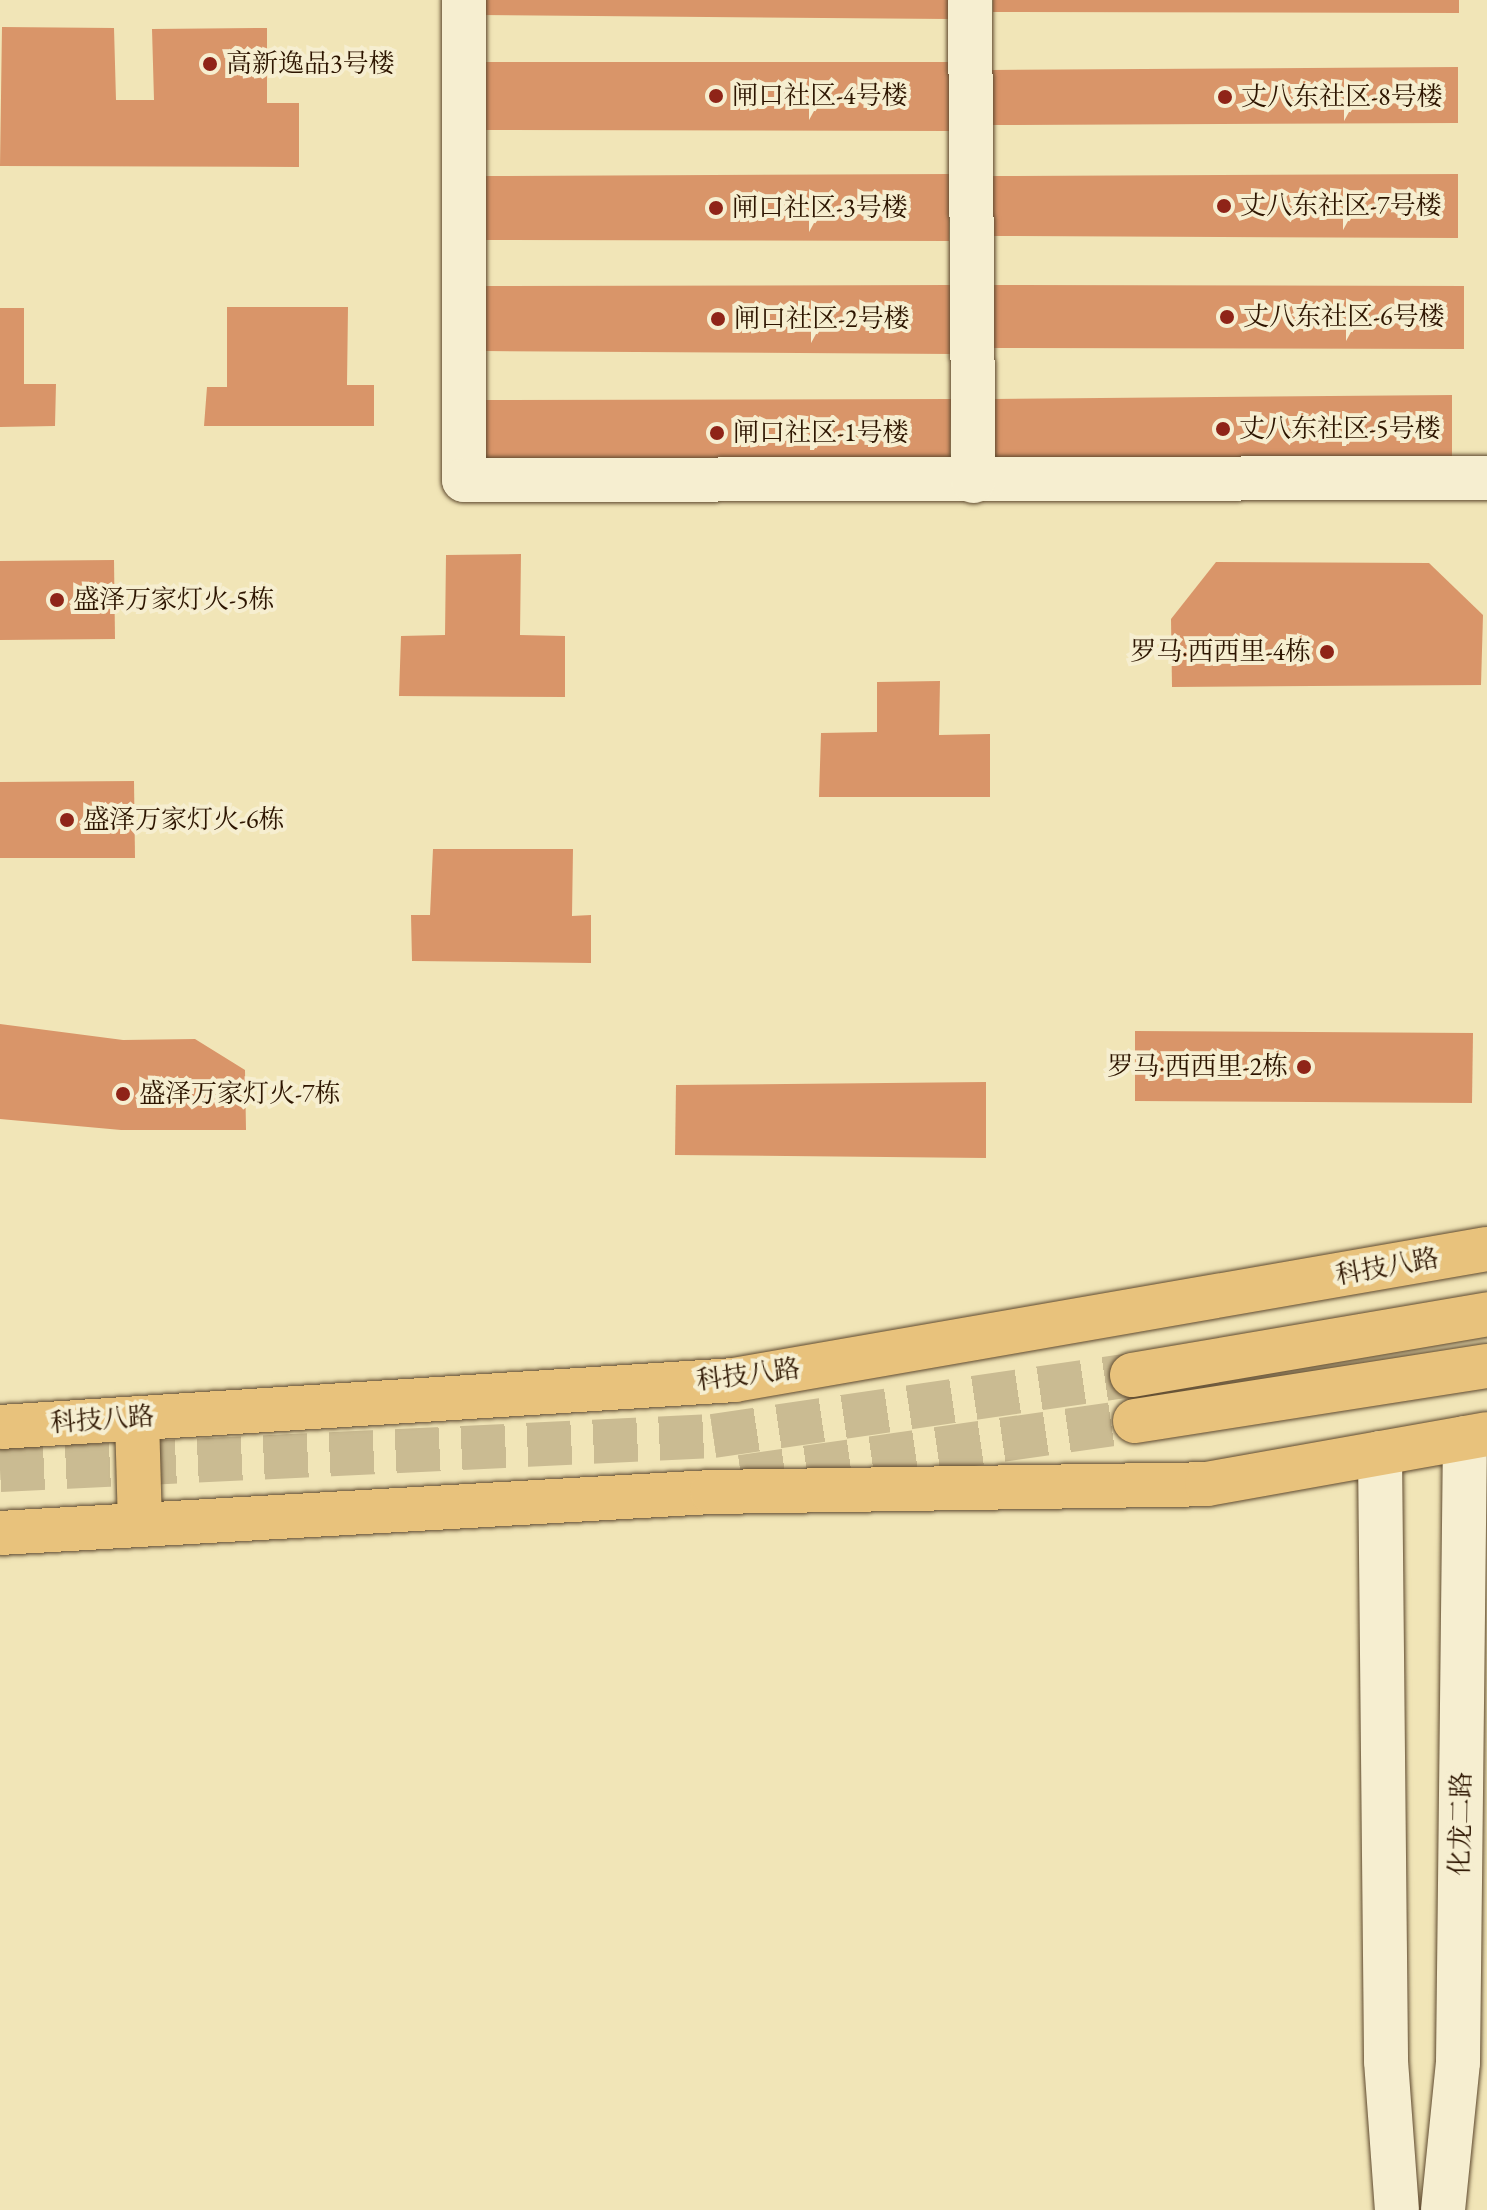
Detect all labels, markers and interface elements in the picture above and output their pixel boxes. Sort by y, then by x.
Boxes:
place label: 高新逸品3号楼 [226,48,394,80]
marker: 高新逸品3号楼 [201,55,219,73]
place label: 闸口社区-4号楼 [732,80,908,112]
place label: 丈八东社区-8号楼 [1241,81,1443,113]
marker: 闸口社区-4号楼 [707,87,725,105]
marker: 丈八东社区-8号楼 [1216,88,1234,106]
place label: 丈八东社区-7号楼 [1240,190,1442,222]
place label: 闸口社区-3号楼 [732,192,908,224]
marker: 丈八东社区-7号楼 [1215,197,1233,215]
marker: 闸口社区-3号楼 [707,199,725,217]
place label: 丈八东社区-6号楼 [1243,301,1445,333]
place label: 闸口社区-2号楼 [734,303,910,335]
marker: 丈八东社区-6号楼 [1218,308,1236,326]
marker: 闸口社区-2号楼 [709,310,727,328]
place label: 丈八东社区-5号楼 [1239,413,1441,445]
place label: 闸口社区-1号楼 [733,417,909,449]
marker: 丈八东社区-5号楼 [1214,420,1232,438]
marker: 闸口社区-1号楼 [708,424,726,442]
place label: 盛泽万家灯火-5栋 [73,584,275,616]
marker: 盛泽万家灯火-5栋 [48,591,66,609]
place label: 罗马·西西里-4栋 [1130,636,1311,668]
marker: 罗马·西西里-4栋 [1318,643,1336,661]
place label: 盛泽万家灯火-6栋 [83,804,285,836]
marker: 盛泽万家灯火-6栋 [58,811,76,829]
place label: 罗马·西西里-2栋 [1107,1051,1288,1083]
marker: 罗马·西西里-2栋 [1295,1058,1313,1076]
place label: 盛泽万家灯火-7栋 [139,1078,341,1110]
marker: 盛泽万家灯火-7栋 [114,1085,132,1103]
street label: 科技八路 [1333,1243,1441,1291]
street label: 科技八路 [694,1353,802,1397]
street label: 科技八路 [49,1401,155,1439]
street label: 化龙二路 [1444,1772,1478,1876]

